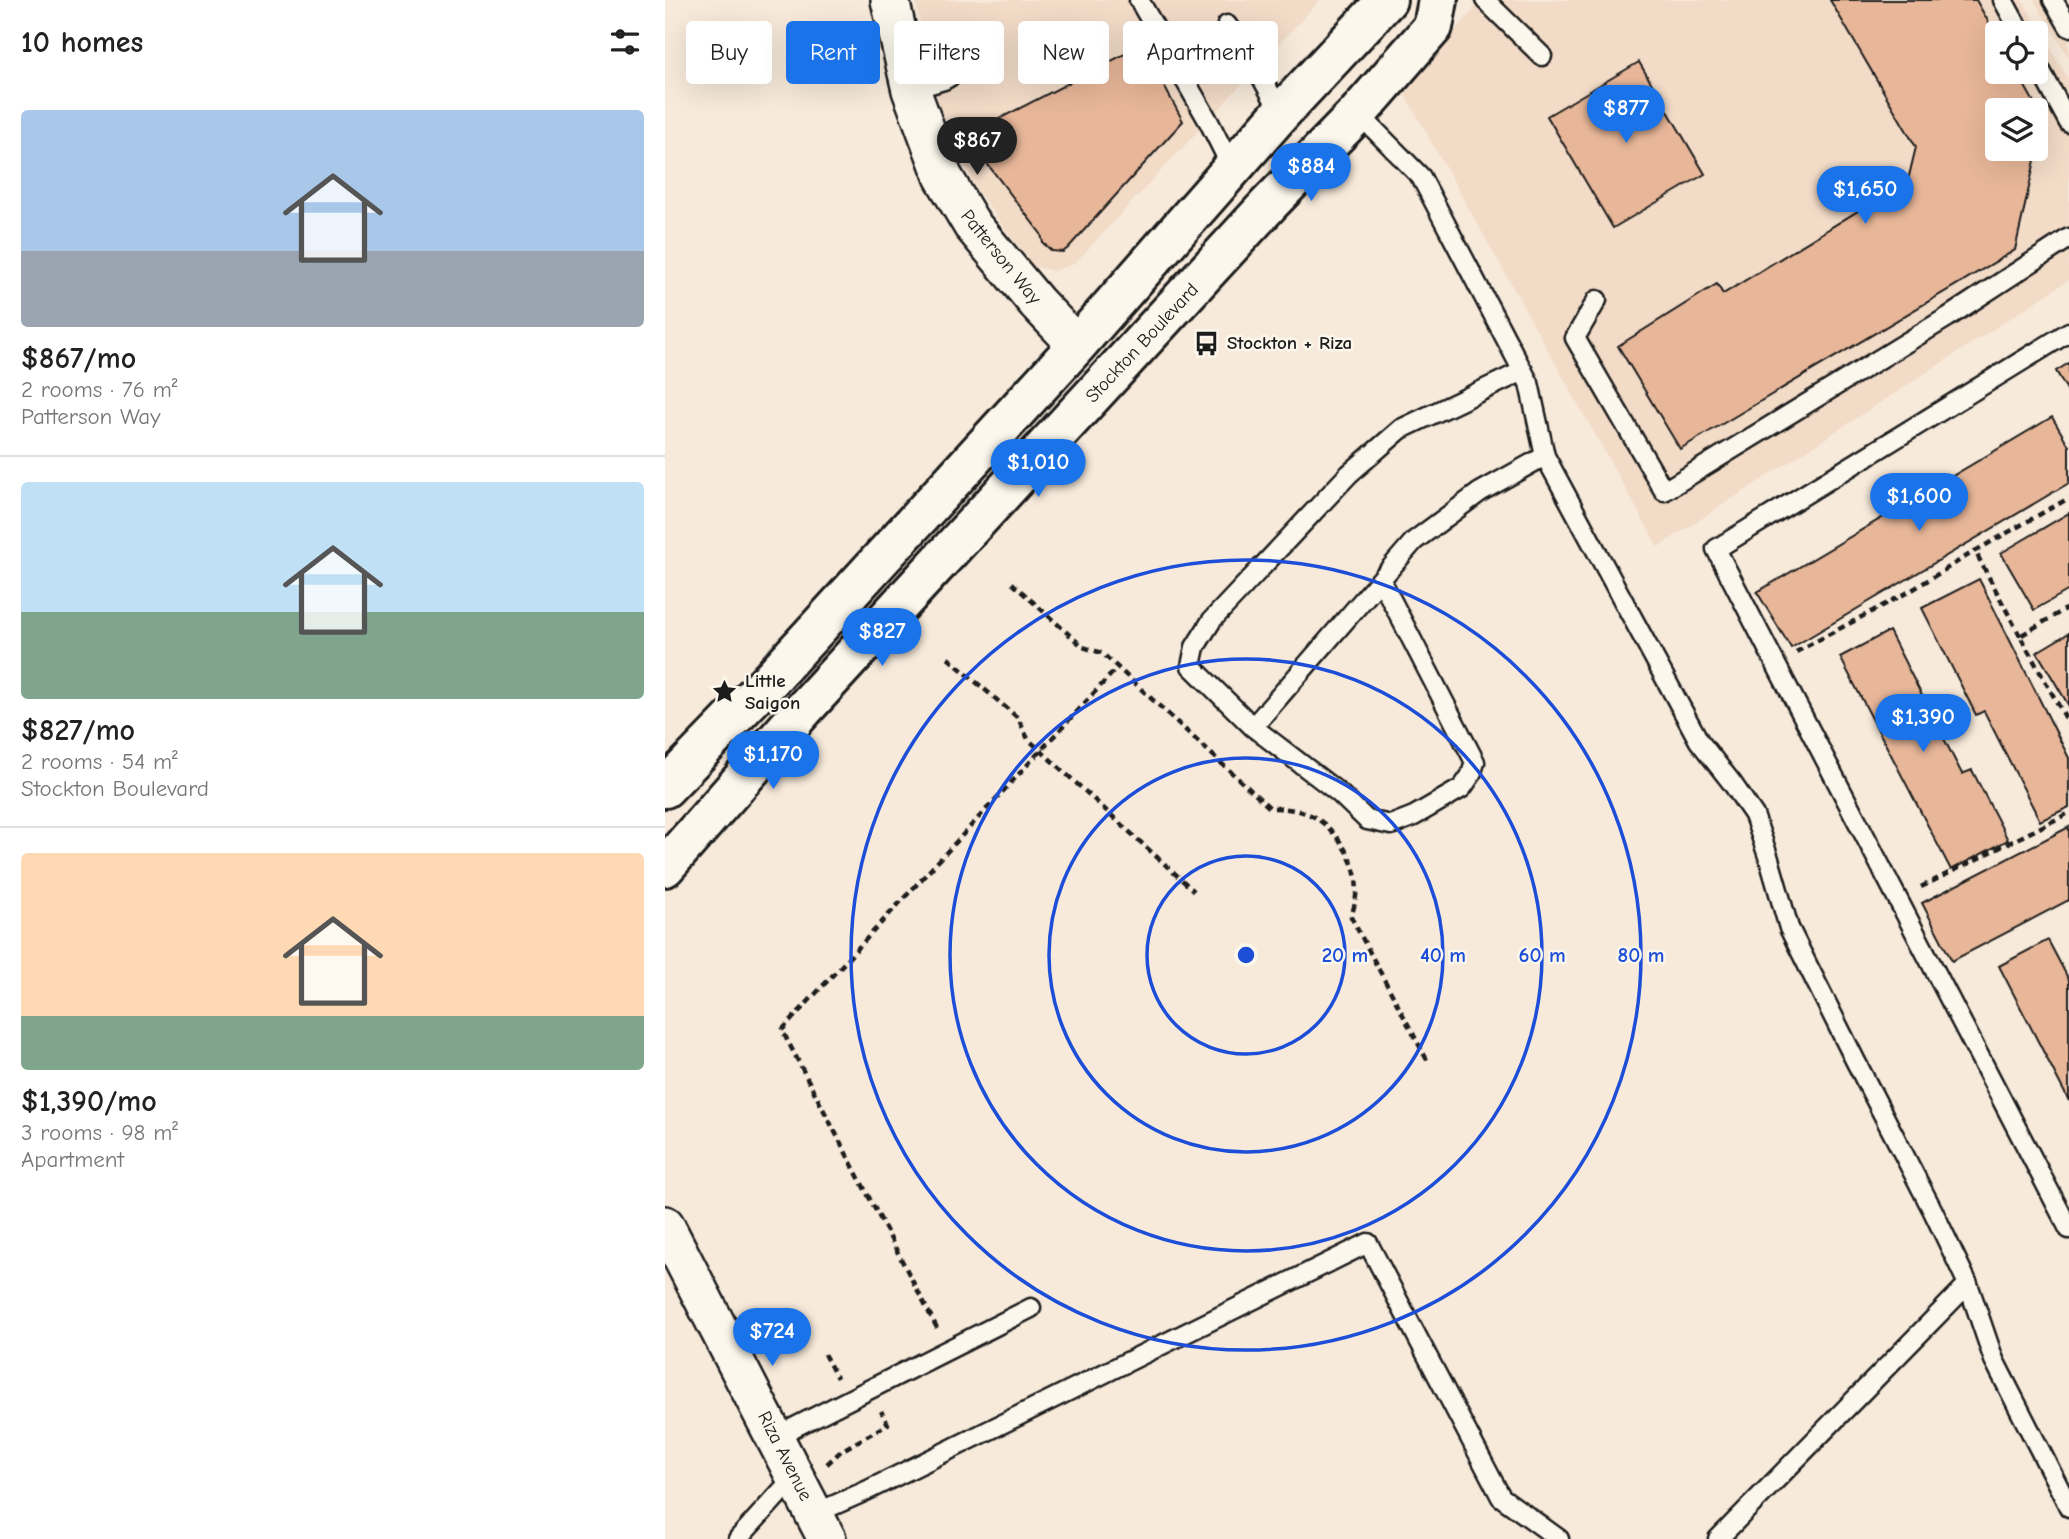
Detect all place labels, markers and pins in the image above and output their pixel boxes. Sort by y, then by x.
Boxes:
pin: $877 [1585,86,1667,145]
pin: $867 [936,118,1018,177]
pin: $884 [1270,144,1352,203]
pin: $1,650 [1808,166,1922,226]
bus stop icon: Stockton + Riza [1193,329,1221,357]
place label: Stockton + Riza [1227,332,1352,354]
pin: $1,010 [981,440,1095,499]
pin: $1,600 [1862,474,1976,533]
pin: $827 [841,608,923,668]
place label: Little Saigon [745,670,800,714]
place icon: Little Saigon [711,678,739,706]
pin: $1,390 [1866,694,1980,754]
pin: $1,170 [716,732,830,791]
centre of rings [1234,943,1258,967]
pin: $724 [731,1308,813,1368]

